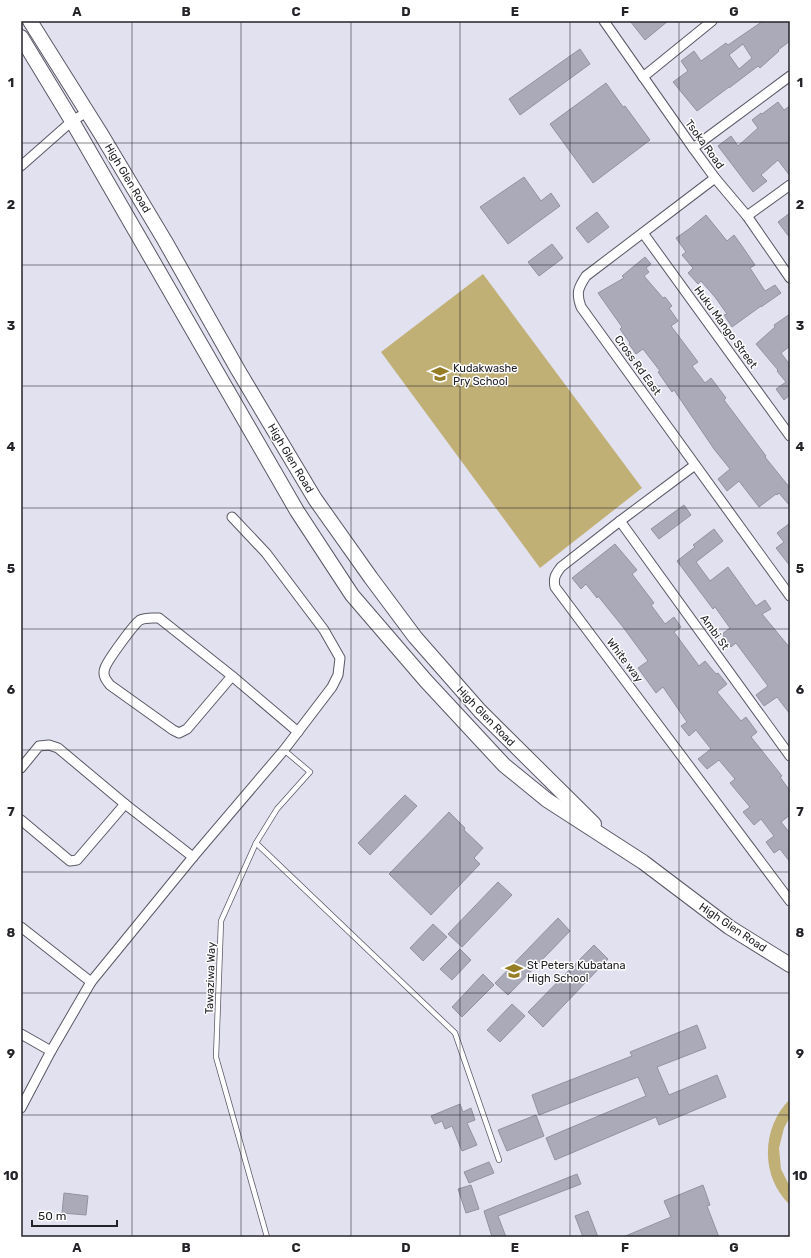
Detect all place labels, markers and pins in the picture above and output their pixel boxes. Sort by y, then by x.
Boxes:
place label: Kudakwashe Pry School [453,362,517,388]
school or university icon: Kudakwashe Pry School [430,364,450,384]
place label: St Peters Kubatana High School [527,959,626,985]
school or university icon: St Peters Kubatana High School [504,961,524,981]

